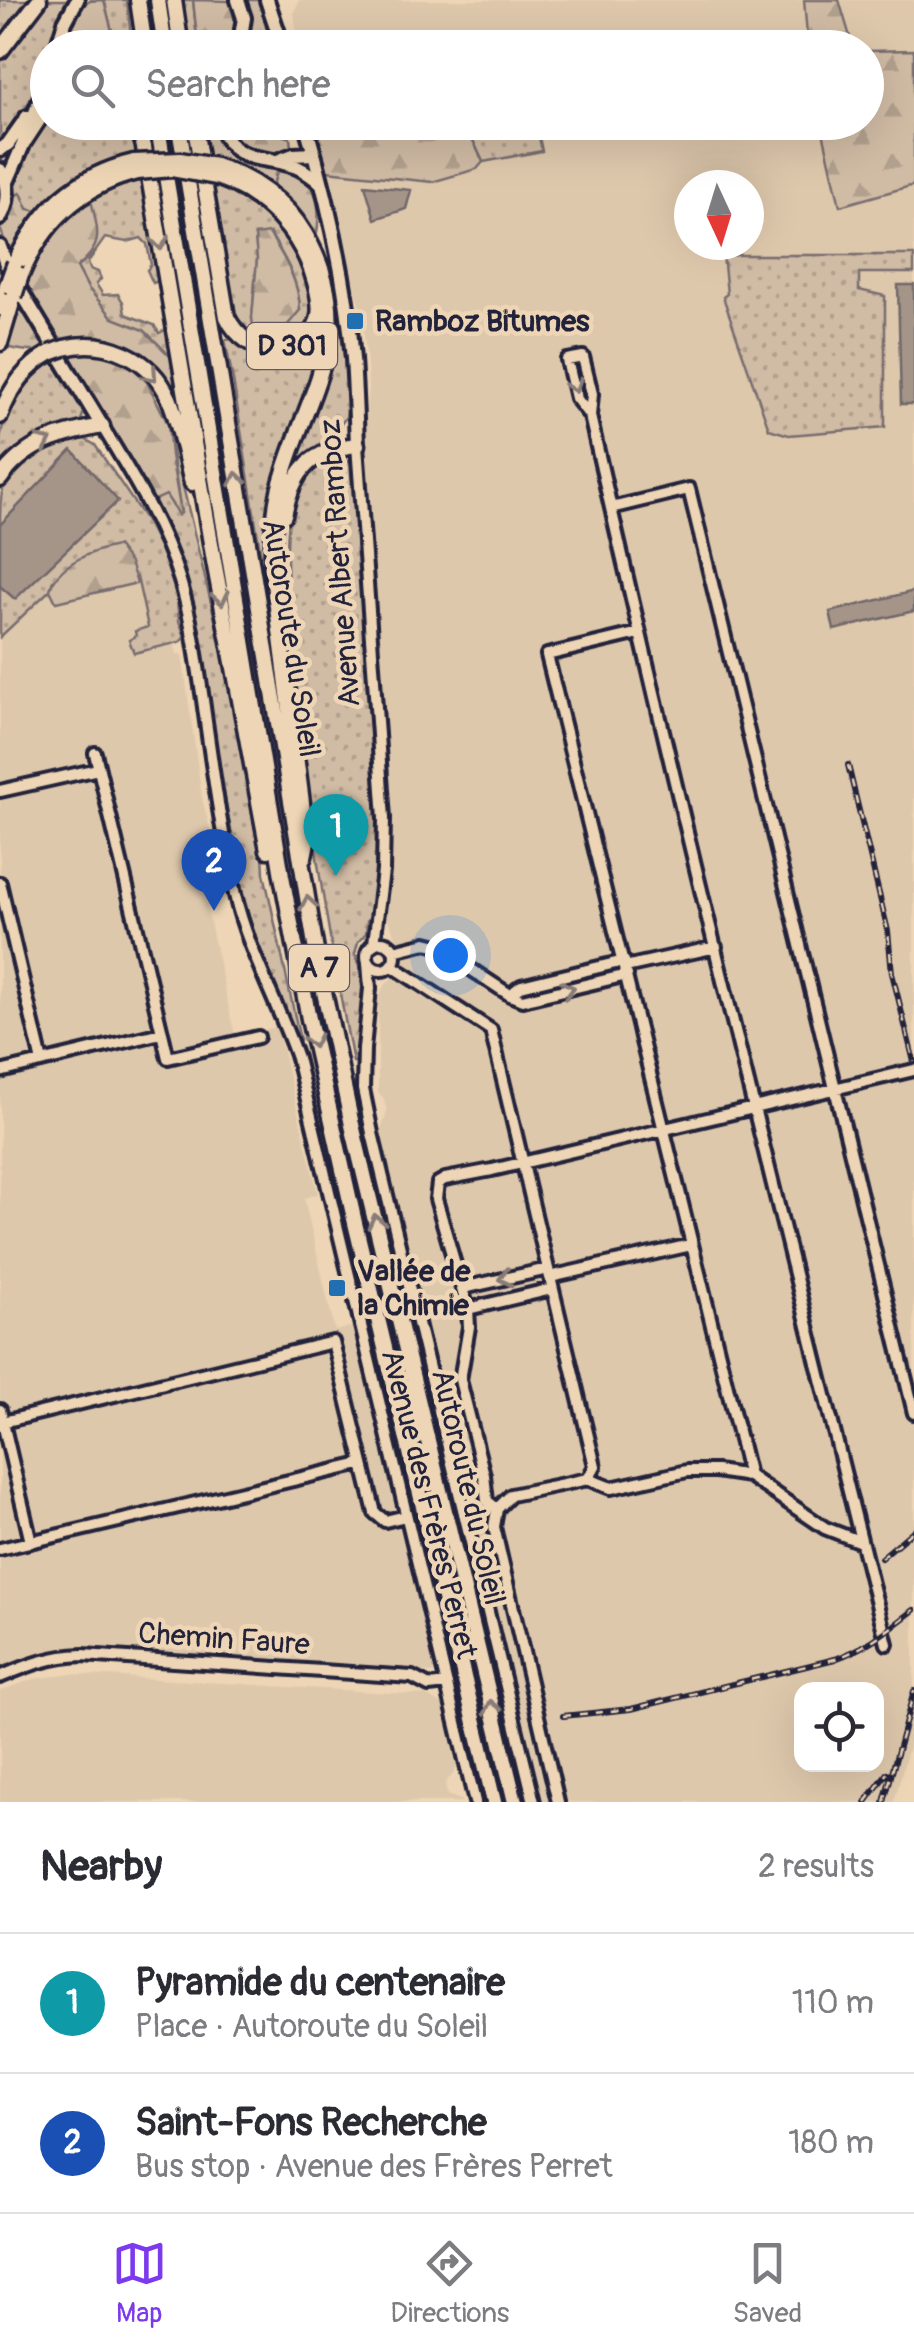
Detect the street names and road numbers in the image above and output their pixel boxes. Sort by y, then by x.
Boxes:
road number: D 301 [247,323,337,369]
street label: Avenue Albert Ramboz [311,418,369,708]
street label: Autoroute du Soleil [254,516,328,760]
road number: A 7 [289,945,349,991]
street label: Avenue des Frères Perret [373,1346,486,1663]
street label: Autoroute du Soleil [423,1366,513,1608]
street label: Chemin Faure [137,1615,311,1663]

